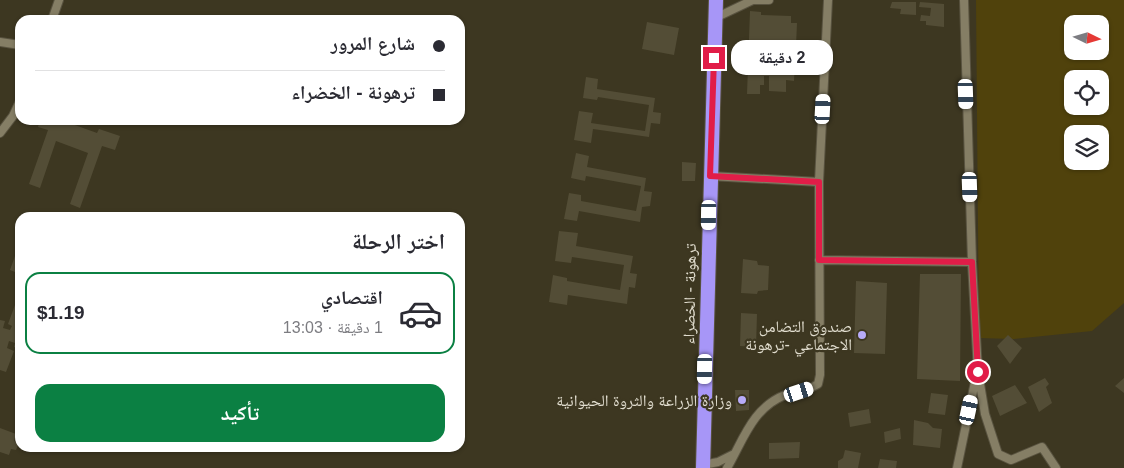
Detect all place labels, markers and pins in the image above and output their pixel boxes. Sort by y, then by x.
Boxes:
place label: صندوق التضامن الاجتماعي -ترهونة [745,318,852,357]
marker: صندوق التضامن الاجتماعي -ترهونة [856,329,868,341]
place label: وزارة الزراعة والثروة الحيوانية [556,392,732,410]
marker: وزارة الزراعة والثروة الحيوانية [736,394,748,406]

